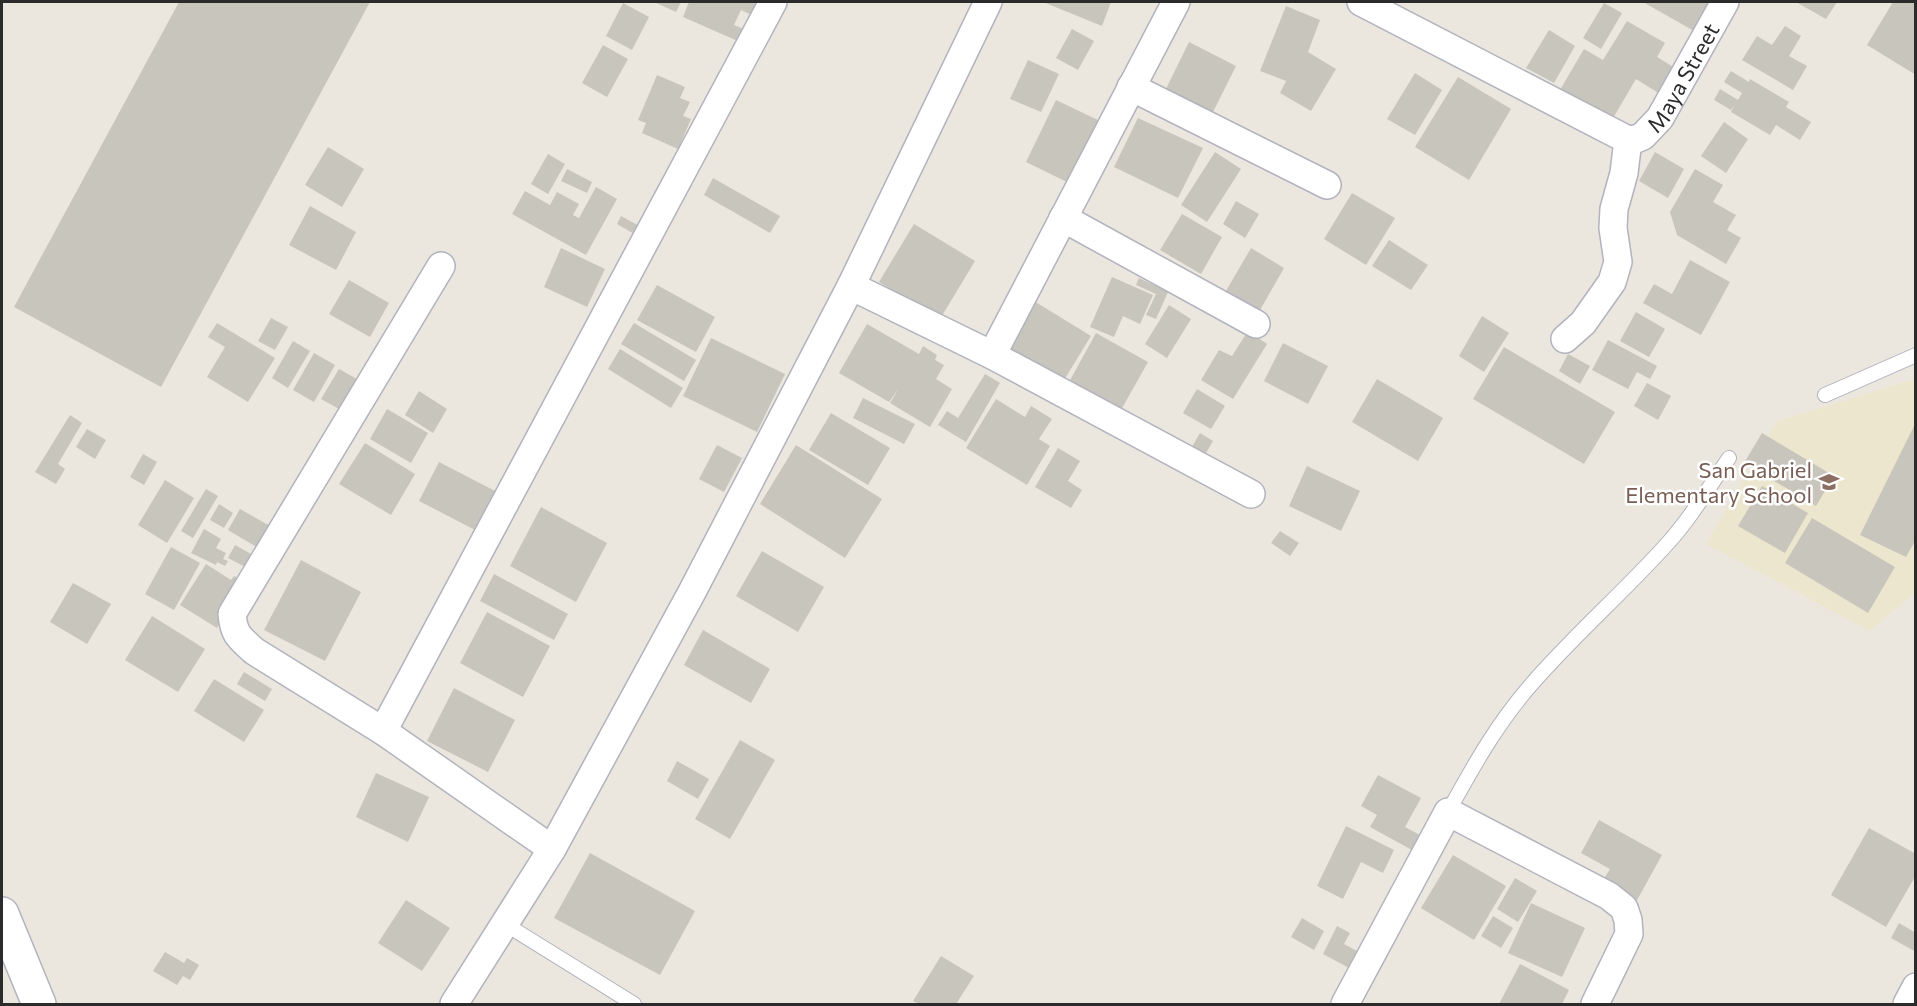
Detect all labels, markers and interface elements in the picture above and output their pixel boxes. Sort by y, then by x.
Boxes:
street label: Maya Street [1641,18,1724,137]
place label: San Gabriel Elementary School [1625,456,1812,508]
school or university icon: San Gabriel Elementary School [1817,470,1841,494]

